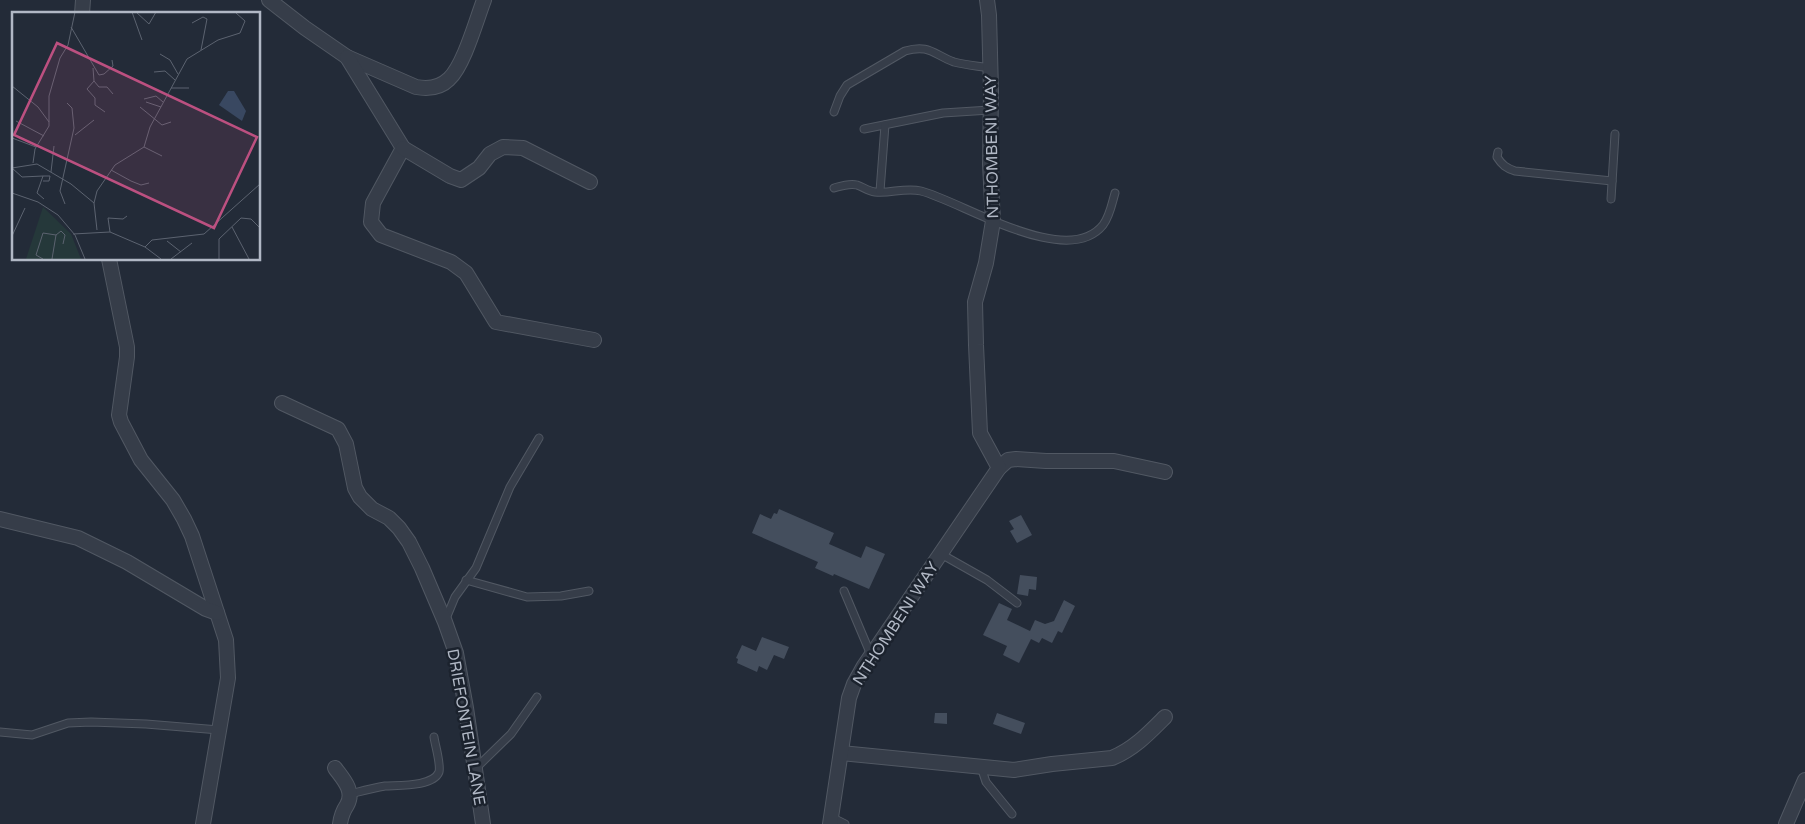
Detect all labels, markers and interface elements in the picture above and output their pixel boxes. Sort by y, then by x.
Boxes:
inset map [12,12,260,260]
street label: NTHOMBENI WAY [981,75,1003,219]
street label: NTHOMBENI WAY [848,558,943,689]
street label: DRIEFONTEIN LANE [442,647,490,807]

